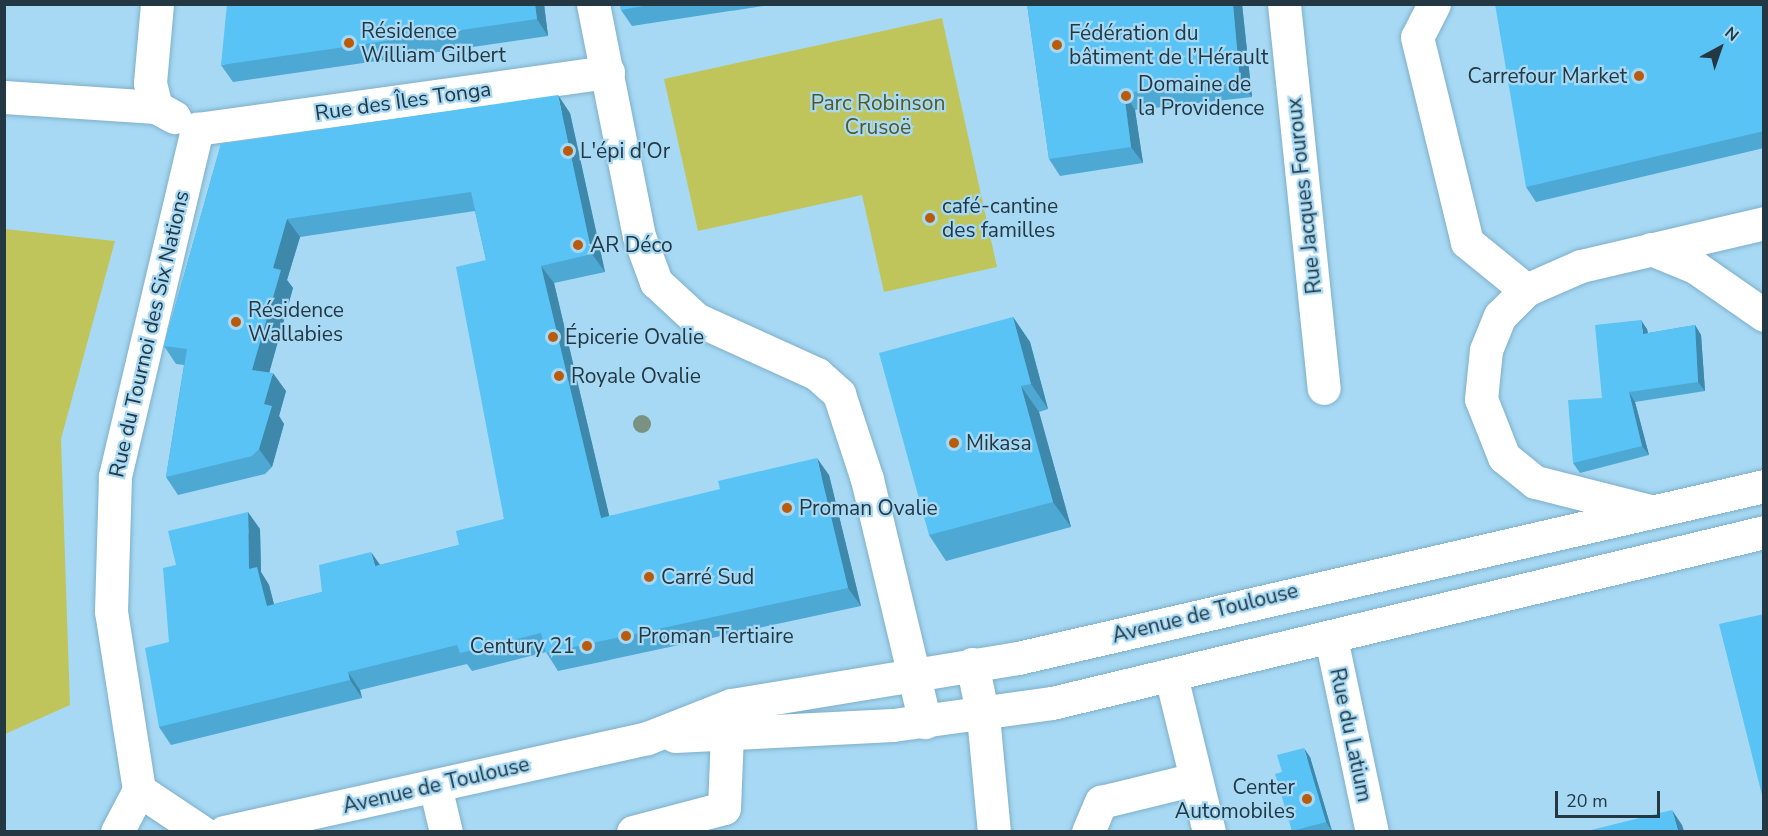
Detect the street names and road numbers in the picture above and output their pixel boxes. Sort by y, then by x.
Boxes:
street label: Rue des Îles Tonga [313,76,493,126]
street label: Rue Jacques Fouroux [1281,97,1327,295]
street label: Rue du Tournoi des Six Nations [104,188,194,480]
street label: Avenue de Toulouse [1109,578,1301,648]
street label: Rue du Latium [1325,666,1377,804]
street label: Avenue de Toulouse [340,751,532,819]

